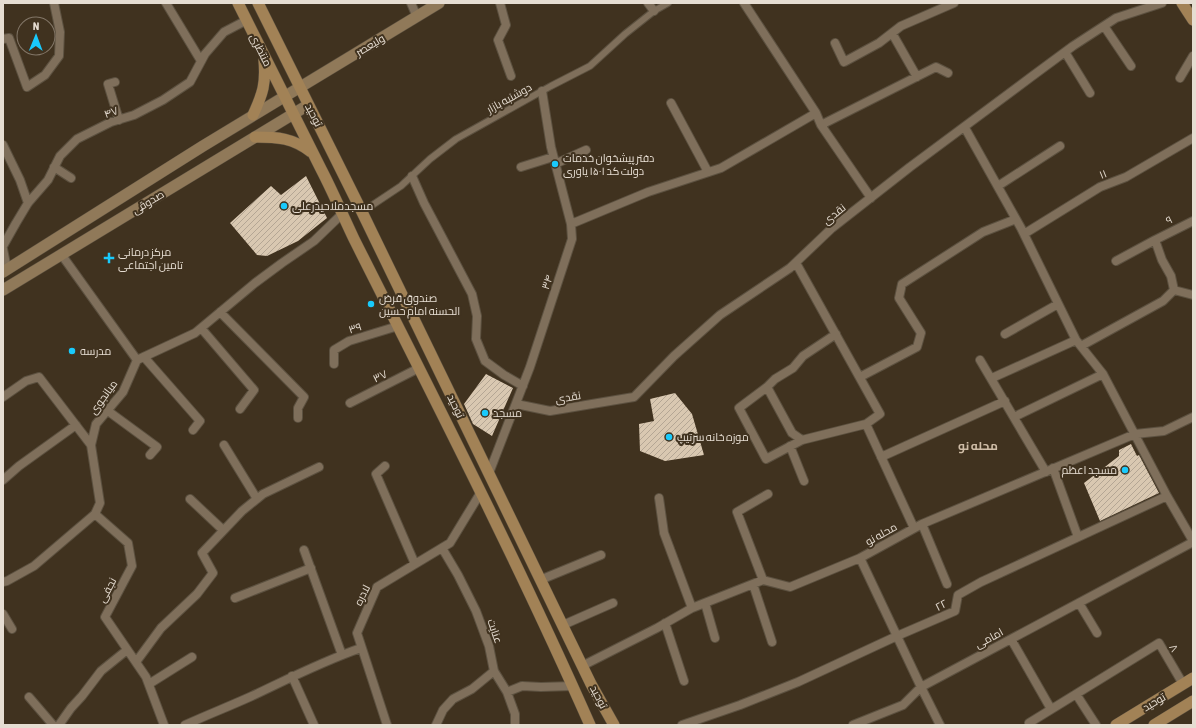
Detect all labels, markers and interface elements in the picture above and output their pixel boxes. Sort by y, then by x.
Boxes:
north arrow [16,16,56,56]
text: N [33,20,40,32]
street label: منتظری [247,32,274,69]
street label: ولیعصر [353,32,387,60]
street label: دوشنبه بازار [483,81,534,117]
street label: توحید [302,101,325,129]
street label: ۴۷ [102,104,120,120]
place label: دفتر پیشخوان خدمات دولت کد ۱۵۰۱ یاوری [563,152,654,178]
marker: دفتر پیشخوان خدمات دولت کد ۱۵۰۱ یاوری [550,159,560,169]
street label: ۱۱ [1098,167,1108,181]
street label: صدوقی [130,188,167,217]
place label: مسجدملاحیدرعلی [292,200,373,213]
marker: مسجدملاحیدرعلی [279,201,289,211]
street label: نقدی [820,201,848,228]
street label: ۹ [1164,213,1174,227]
place label: مرکز درمانی تامین اجتماعی [118,246,183,272]
marker: مرکز درمانی تامین اجتماعی [103,252,115,264]
street label: ۳۴ [539,273,555,291]
place label: صندوق قرض الحسنه امام حسین [379,292,460,319]
marker: صندوق قرض الحسنه امام حسین [366,299,376,309]
street label: ۳۹ [347,320,363,336]
place label: مدرسه [80,345,111,358]
marker: مدرسه [67,346,77,356]
street label: ۳۷ [371,367,389,385]
street label: میانجوی [87,378,120,417]
street label: نقدی [554,389,582,406]
street label: توحید [444,392,467,420]
place label: مسجد [493,407,522,419]
marker: مسجد [480,408,490,418]
place label: موزه خانه سرتیپ [677,431,749,444]
marker: موزه خانه سرتیپ [664,432,674,442]
district label: محله نو [958,439,998,454]
place label: مسجد اعظم [1061,464,1117,478]
marker: مسجد اعظم [1120,465,1130,475]
street label: محله نو [863,520,899,548]
street label: نجفی [96,576,119,605]
street label: لادره [352,583,373,608]
street label: ۲۲ [933,597,949,613]
street label: عنایت [485,617,505,645]
street label: امامی [973,626,1006,651]
street label: ۸ [1167,642,1181,654]
street label: توحید [587,683,610,711]
street label: توحید [1140,691,1168,714]

